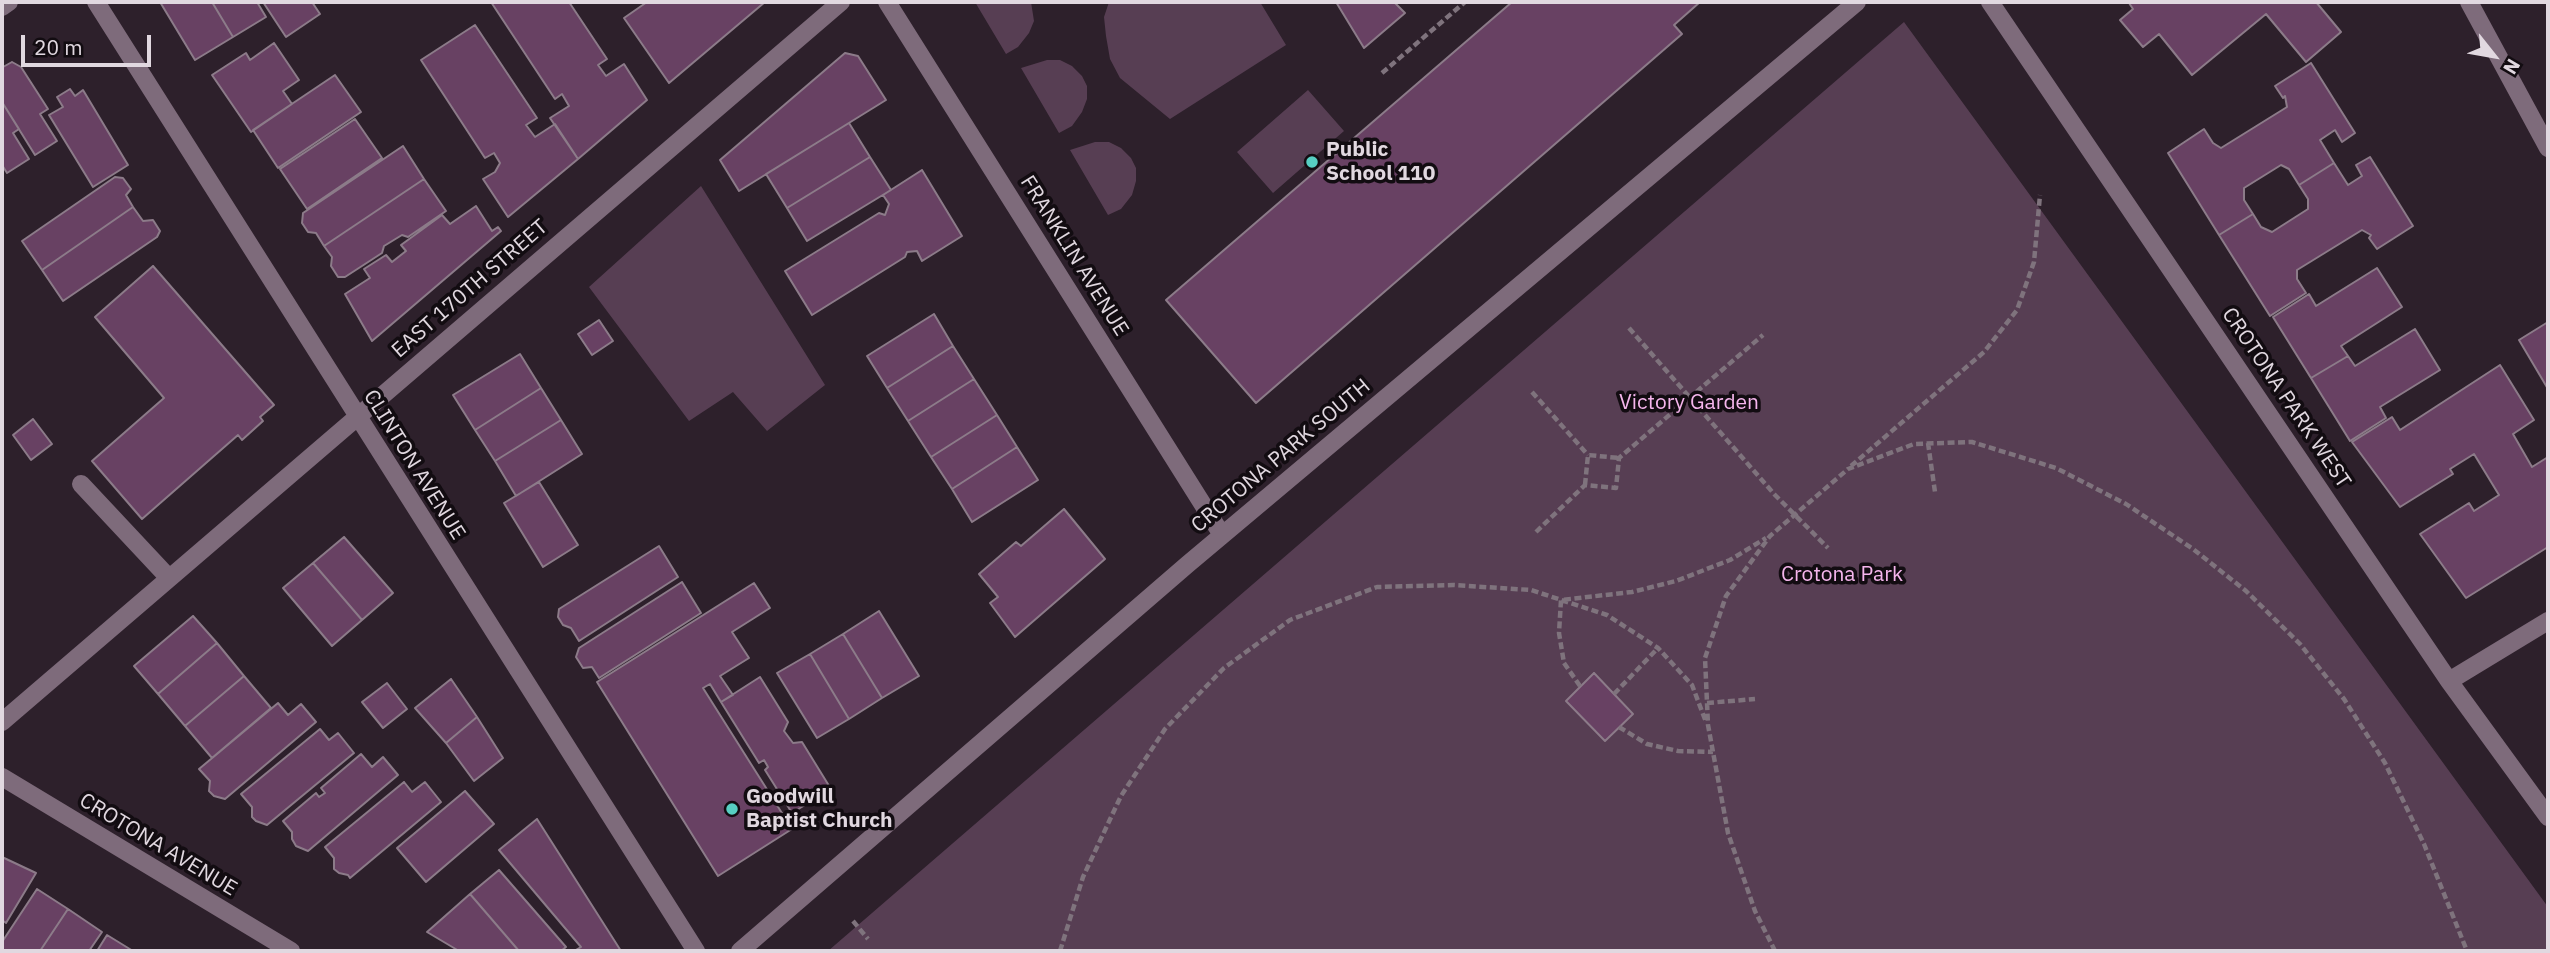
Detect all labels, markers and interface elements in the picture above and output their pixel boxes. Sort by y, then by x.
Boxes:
scale bar [24,21,154,65]
north arrow [2459,21,2529,91]
text: 20 m [34,33,83,61]
text: N [2498,55,2526,79]
place label: Public School 110 [1326,137,1435,187]
marker: Public School 110 [1304,154,1320,170]
street label: FRANKLIN AVENUE [1014,171,1134,341]
street label: EAST 170TH STREET [387,215,553,363]
street label: CROTONA PARK WEST [2216,303,2356,493]
street label: CROTONA PARK SOUTH [1187,374,1375,538]
street label: CLINTON AVENUE [358,385,470,545]
park label: Victory Garden [1619,390,1759,416]
park label: Crotona Park [1781,562,1903,588]
place label: Goodwill Baptist Church [746,784,893,834]
street label: CROTONA AVENUE [75,788,241,902]
marker: Goodwill Baptist Church [724,801,740,817]

